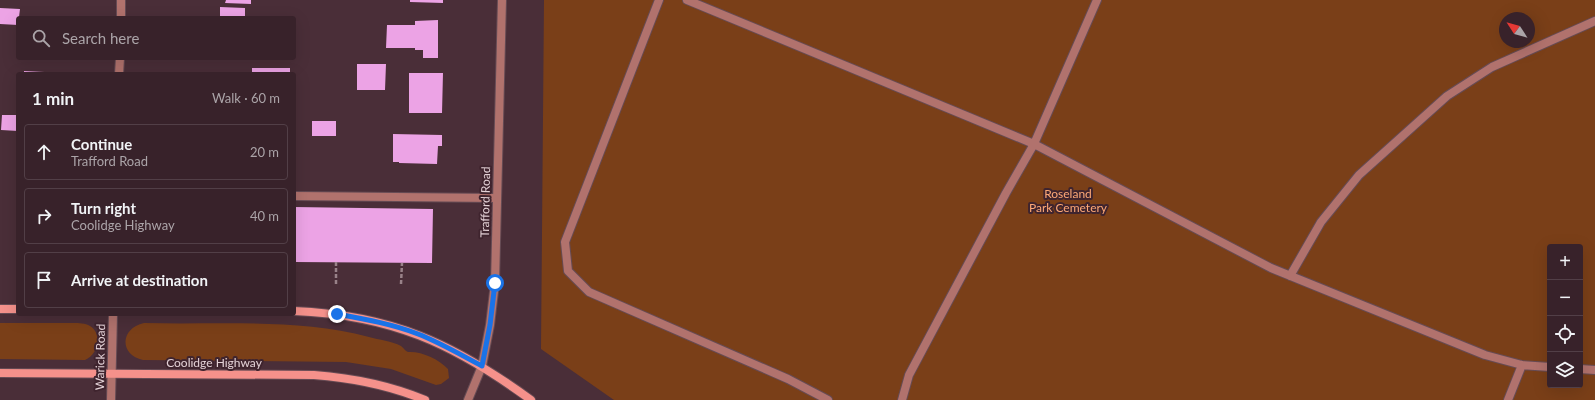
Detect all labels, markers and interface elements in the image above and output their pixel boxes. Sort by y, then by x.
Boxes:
north arrow [1499,12,1535,48]
search box [16,16,296,60]
icon: search [30,27,52,49]
text: Search here [62,29,139,47]
text: 1 min [32,88,74,109]
text: Walk · 60 m [212,90,280,106]
text: Continue [71,135,132,153]
icon: ahead [33,141,55,163]
text: 20 m [250,144,279,160]
text: Trafford Road [71,153,148,169]
street label: Trafford Road [477,166,493,238]
park label: Roseland Park Cemetery [1029,186,1108,215]
text: Turn right [71,199,136,217]
icon: right [33,205,55,227]
text: 40 m [250,208,279,224]
text: Coolidge Highway [71,217,175,233]
map controls [1547,244,1583,388]
button: + [1547,244,1583,280]
icon: arrive [33,269,55,291]
text: Arrive at destination [71,271,208,289]
route start [486,274,504,292]
button: − [1547,280,1583,316]
route end [328,305,346,323]
button: locate [1547,316,1583,352]
street label: Warick Road [92,324,108,390]
button: layers [1547,352,1583,388]
street label: Coolidge Highway [166,355,263,370]

